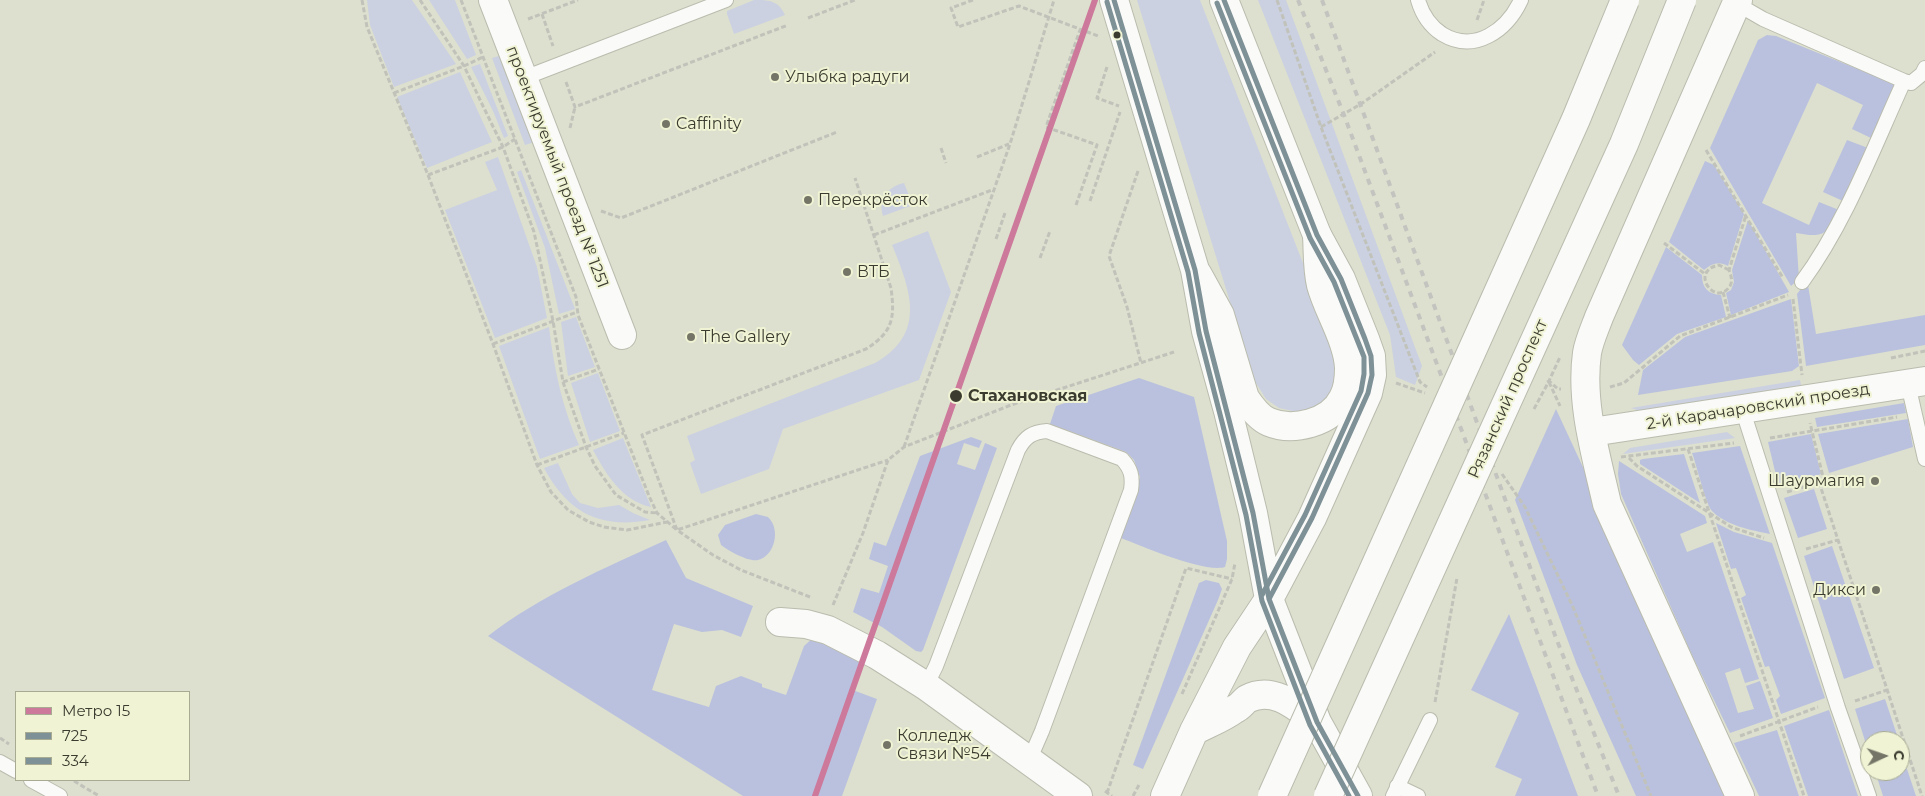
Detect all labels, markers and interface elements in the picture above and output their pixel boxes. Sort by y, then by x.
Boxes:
unlabelled marker [1112,30,1122,40]
street label: проектируемый проезд № 1251 [502,43,612,291]
place label: Улыбка радуги [785,67,909,87]
marker: Улыбка радуги [769,71,781,83]
place label: Caffinity [676,114,741,134]
marker: Caffinity [660,118,672,130]
place label: Перекрёсток [818,190,928,210]
marker: Перекрёсток [802,194,814,206]
place label: ВТБ [857,262,890,282]
marker: ВТБ [841,266,853,278]
street label: Рязанский проспект [1464,317,1552,481]
place label: The Gallery [701,327,790,347]
marker: The Gallery [685,331,697,343]
street label: 2-й Карачаровский проезд [1645,380,1871,434]
place label: Стахановская [968,386,1087,406]
marker: Стахановская [948,388,964,404]
place label: Шаурмагия [1768,471,1865,491]
marker: Шаурмагия [1869,475,1881,487]
place label: Дикси [1813,580,1866,600]
marker: Дикси [1870,584,1882,596]
legend [15,691,190,781]
text: Метро 15 [62,701,130,720]
text: 725 [62,726,88,745]
place label: Колледж Связи №54 [897,726,990,764]
north arrow [1860,731,1910,781]
marker: Колледж Связи №54 [881,739,893,751]
text: С [1890,750,1908,761]
text: 334 [62,751,89,770]

